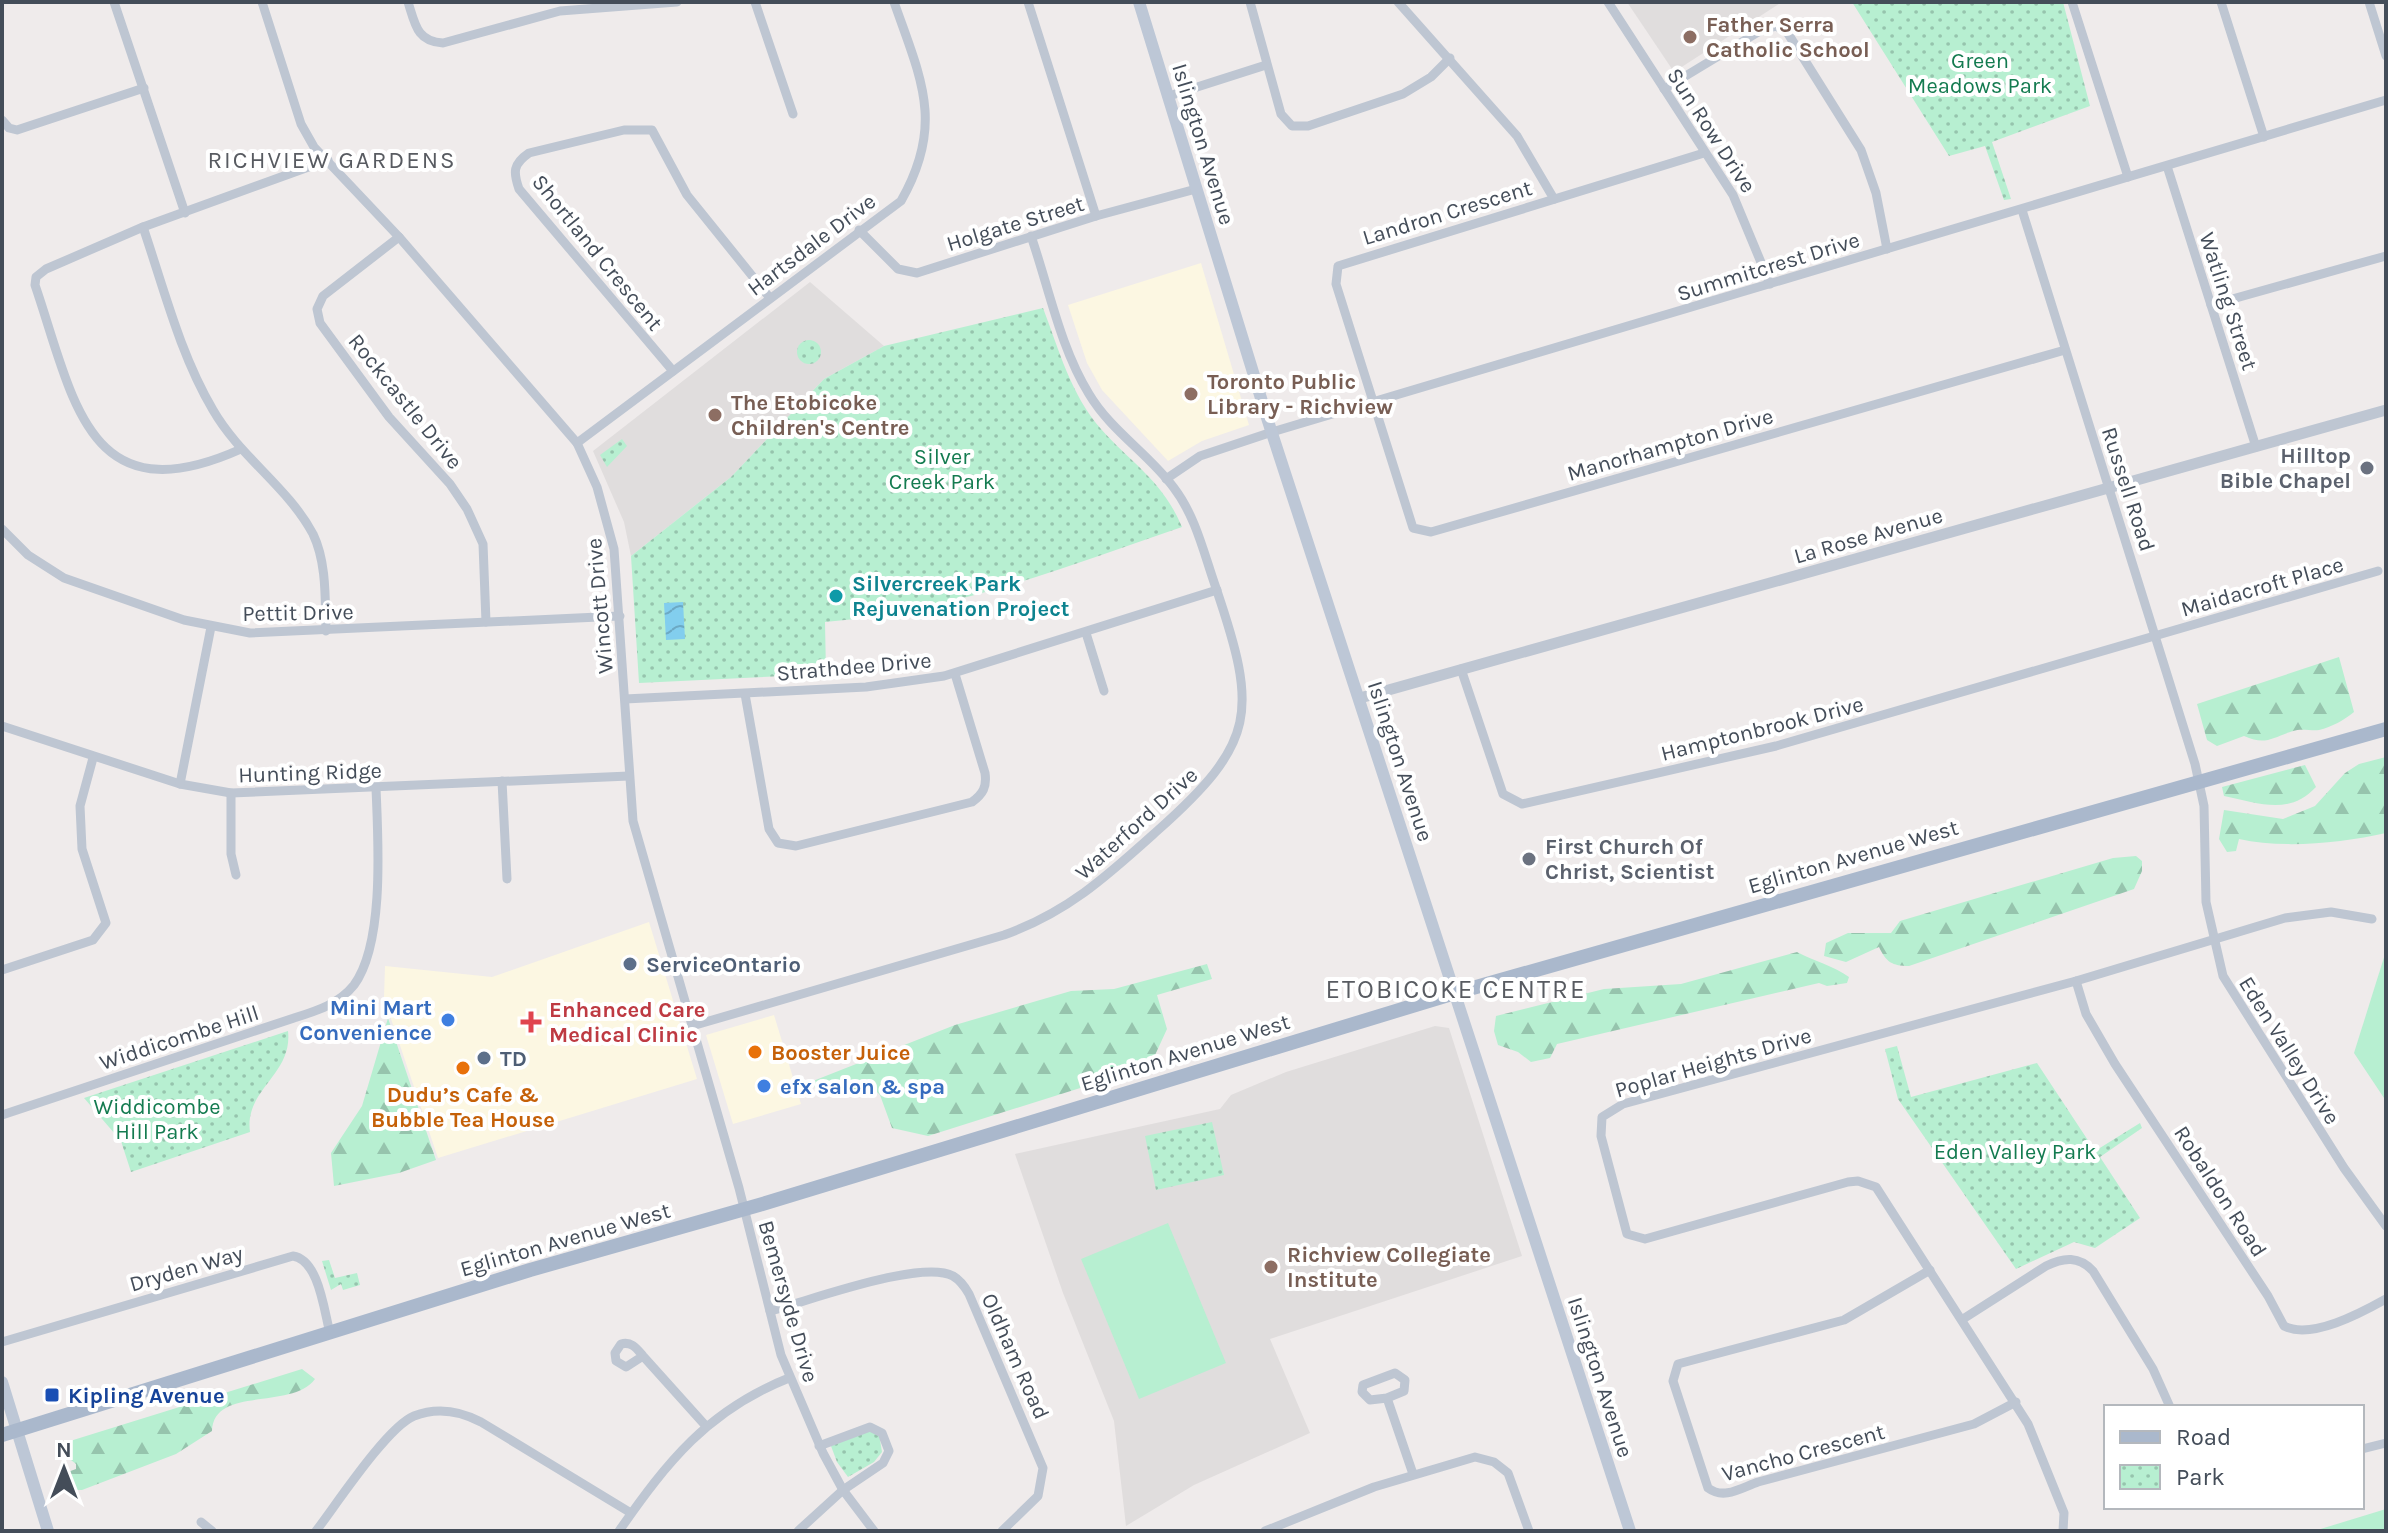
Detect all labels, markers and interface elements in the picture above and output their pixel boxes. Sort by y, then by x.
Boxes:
place label: Father Serra Catholic School [1706,12,1870,63]
marker: Father Serra Catholic School [1681,28,1699,46]
park label: Green Meadows Park [1908,48,2052,99]
street label: Islington Avenue [1166,60,1240,228]
street label: Sun Row Drive [1661,63,1761,198]
district label: RICHVIEW GARDENS [207,146,457,174]
street label: Shortland Crescent [526,169,668,336]
street label: Landron Crescent [1359,175,1535,251]
street label: Hartsdale Drive [742,188,881,301]
street label: Holgate Street [943,191,1087,257]
street label: Summitcrest Drive [1674,227,1863,307]
street label: Watling Street [2194,229,2263,374]
street label: Rockcastle Drive [343,329,468,475]
place label: Toronto Public Library - Richview [1207,369,1393,420]
marker: Toronto Public Library - Richview [1182,385,1200,403]
place label: The Etobicoke Children's Centre [731,390,909,441]
street label: Manorhampton Drive [1564,403,1776,487]
marker: The Etobicoke Children's Centre [706,406,724,424]
street label: Russell Road [2096,424,2160,555]
place label: Hilltop Bible Chapel [2220,443,2351,494]
park label: Silver Creek Park [889,444,995,495]
marker: Hilltop Bible Chapel [2358,459,2376,477]
street label: La Rose Avenue [1791,502,1946,570]
street label: Wincott Drive [581,537,619,675]
street label: Maidacroft Place [2178,551,2347,623]
place label: Silvercreek Park Rejuvenation Project [852,571,1070,622]
marker: Silvercreek Park Rejuvenation Project [827,587,845,605]
street label: Pettit Drive [242,599,354,627]
street label: Strathdee Drive [776,647,933,687]
street label: Islington Avenue [1362,678,1438,845]
street label: Hamptonbrook Drive [1658,691,1866,767]
street label: Hunting Ridge [238,757,382,789]
street label: Waterford Drive [1070,762,1203,886]
street label: Eglinton Avenue West [1745,815,1961,899]
place label: First Church Of Christ, Scientist [1545,834,1715,885]
marker: First Church Of Christ, Scientist [1520,850,1538,868]
place label: ServiceOntario [646,952,801,978]
marker: ServiceOntario [621,955,639,973]
street label: Eden Valley Drive [2233,972,2345,1129]
district label: ETOBICOKE CENTRE [1325,974,1587,1005]
place label: Mini Mart Convenience [299,995,432,1046]
place label: Enhanced Care Medical Clinic [549,997,705,1048]
street label: Widdicombe Hill [96,1000,262,1076]
street label: Eglinton Avenue West [1078,1009,1293,1097]
marker: Mini Mart Convenience [439,1011,457,1029]
marker: Enhanced Care Medical Clinic [520,1011,542,1033]
street label: Poplar Heights Drive [1612,1022,1815,1103]
place label: Booster Juice [771,1040,910,1066]
marker: Booster Juice [746,1043,764,1061]
place label: TD [500,1046,527,1072]
marker: TD [475,1049,493,1067]
marker: Dudu’s Cafe & Bubble Tea House [454,1059,472,1077]
place label: efx salon & spa [780,1074,945,1100]
marker: efx salon & spa [755,1077,773,1095]
place label: Dudu’s Cafe & Bubble Tea House [371,1082,555,1133]
park label: Widdicombe Hill Park [93,1094,221,1145]
street label: Robaldon Road [2168,1121,2272,1262]
park label: Eden Valley Park [1934,1139,2096,1165]
street label: Eglinton Avenue West [457,1198,673,1282]
street label: Bemersyde Drive [753,1217,824,1385]
street label: Dryden Way [127,1240,246,1298]
place label: Richview Collegiate Institute [1287,1242,1491,1293]
marker: Richview Collegiate Institute [1262,1258,1280,1276]
street label: Oldham Road [976,1289,1054,1423]
street label: Islington Avenue [1562,1294,1638,1461]
place label: Kipling Avenue [68,1383,225,1409]
marker: Kipling Avenue [43,1386,61,1404]
legend [2104,1405,2364,1509]
street label: Vancho Crescent [1719,1419,1887,1487]
text: Road [2176,1423,2231,1451]
north arrow [24,1429,104,1509]
text: N [56,1437,72,1463]
text: Park [2176,1463,2225,1491]

